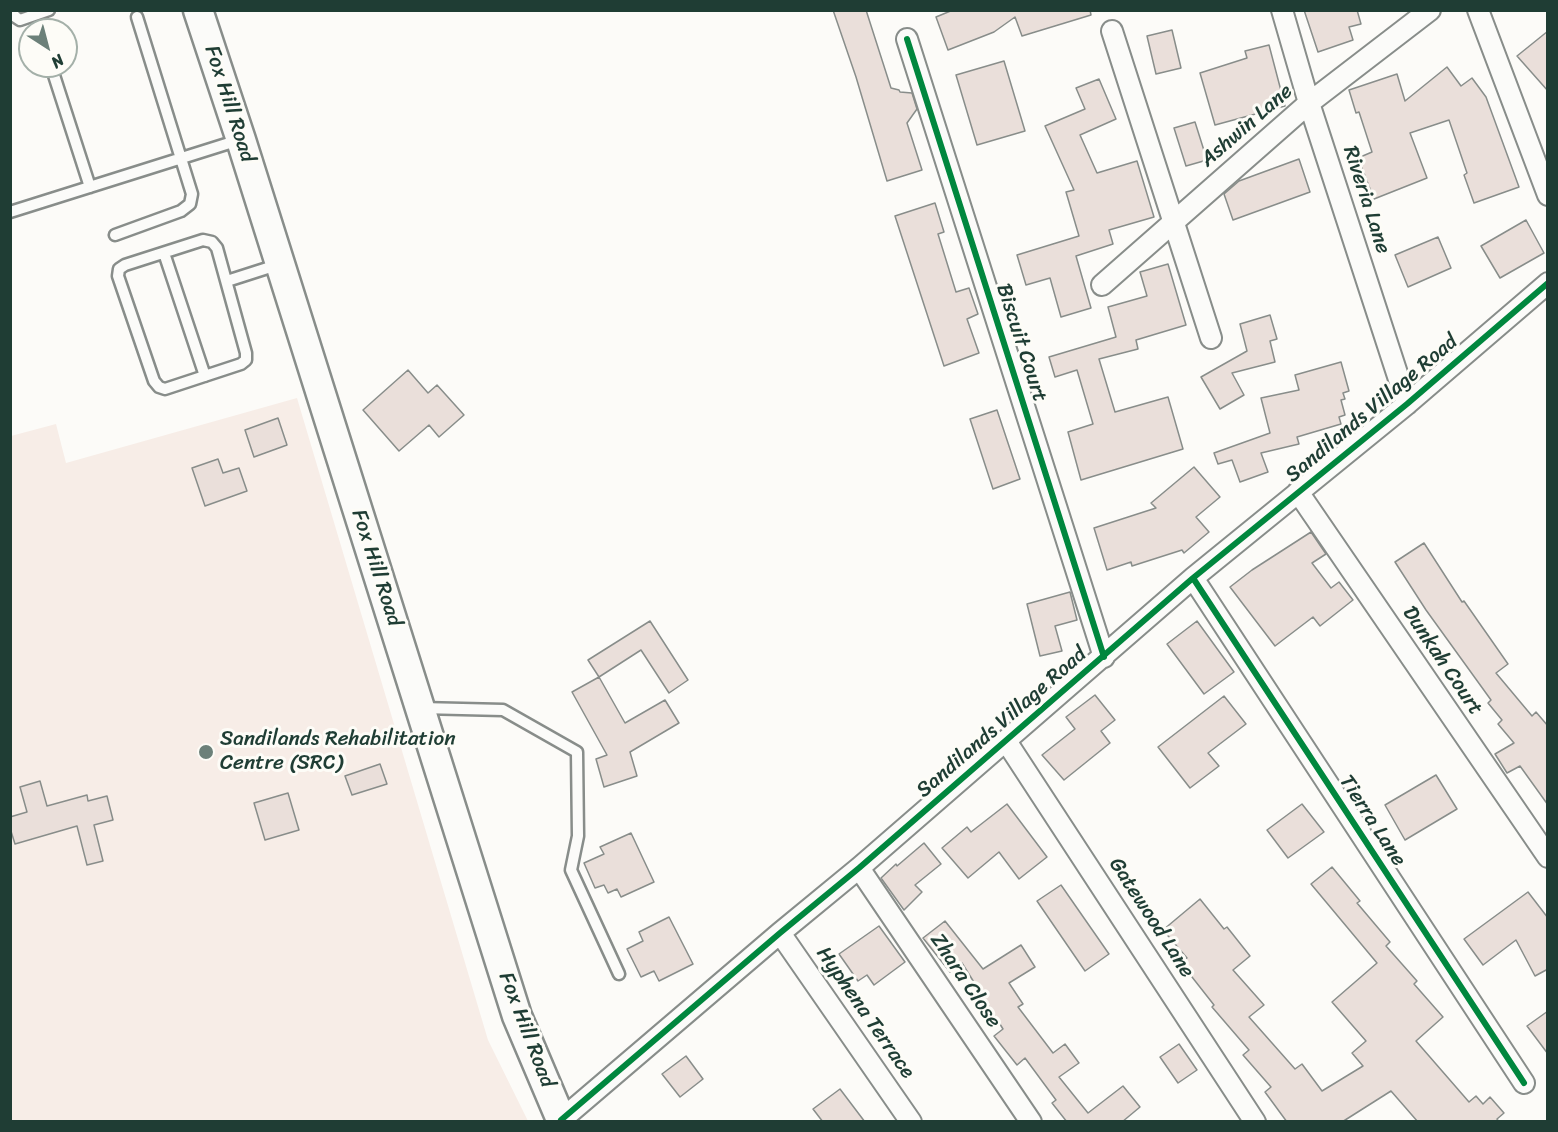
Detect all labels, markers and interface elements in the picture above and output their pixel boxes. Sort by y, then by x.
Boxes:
north arrow [18,18,78,78]
street label: Fox Hill Road [198,42,260,166]
text: N [45,46,71,76]
street label: Ashwin Lane [1196,79,1298,173]
street label: Riveria Lane [1337,143,1395,257]
street label: Biscuit Court [990,281,1052,405]
street label: Sandilands Village Road [1281,330,1463,488]
street label: Fox Hill Road [345,506,407,630]
street label: Dunkah Court [1396,602,1488,720]
street label: Sandilands Village Road [912,642,1092,804]
place label: Sandilands Rehabilitation Centre (SRC) [220,727,456,777]
marker: Sandilands Rehabilitation Centre (SRC) [197,743,215,761]
street label: Tierra Lane [1333,771,1411,871]
street label: Gatewood Lane [1103,853,1199,983]
street label: Zhara Close [924,929,1006,1033]
street label: Hyphena Terrace [810,942,920,1084]
street label: Fox Hill Road [492,969,560,1091]

